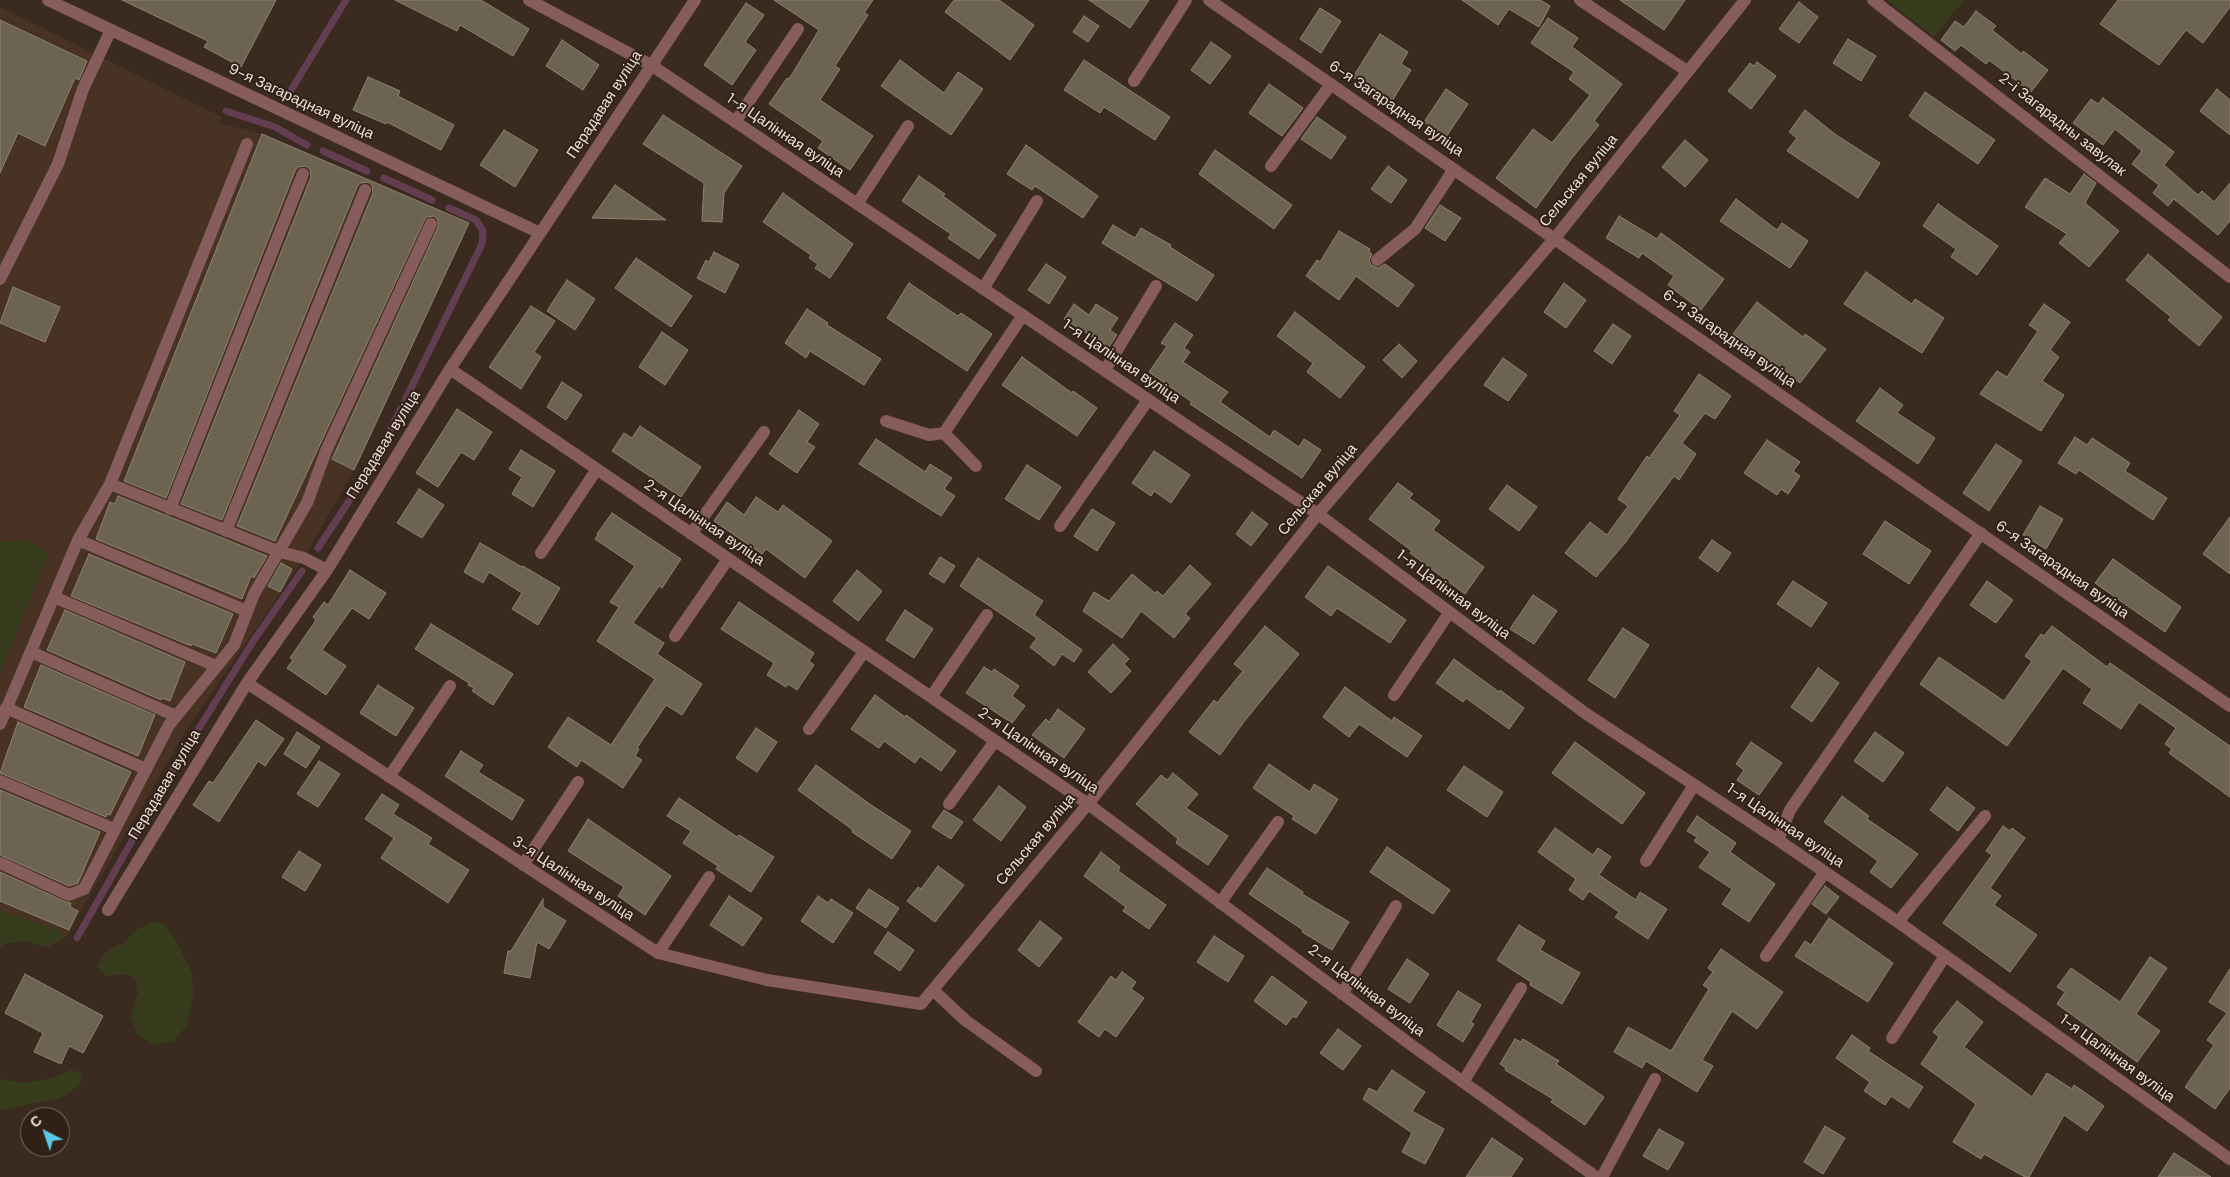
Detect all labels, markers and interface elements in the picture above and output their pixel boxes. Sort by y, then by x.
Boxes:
street label: Перадавая вуліца [563,48,647,162]
street label: 6-я Загарадная вуліца [1325,57,1467,161]
street label: 9-я Загарадная вуліца [225,60,377,144]
street label: 2-і Загарадны завулак [1995,70,2129,180]
street label: 1-я Цалінная вуліца [723,90,847,182]
street label: Сельская вуліца [1536,131,1622,231]
street label: 6-я Загарадная вуліца [1659,286,1799,392]
street label: 1-я Цалінная вуліца [1059,316,1183,408]
street label: Перадавая вуліца [343,387,425,503]
street label: Сельская вуліца [1274,441,1362,539]
street label: 2-я Цалінная вуліца [640,476,768,570]
street label: 6-я Загарадная вуліца [1992,517,2132,623]
street label: 1-я Цалінная вуліца [1393,546,1513,644]
street label: 2-я Цалінная вуліца [974,704,1102,798]
street label: Перадавая вуліца [125,727,205,843]
street label: 1-я Цалінная вуліца [1723,780,1847,872]
street label: Сельская вуліца [992,791,1080,889]
street label: 3-я Цалінная вуліца [509,833,637,925]
street label: 2-я Цалінная вуліца [1304,941,1428,1041]
street label: 1-я Цалінная вуліца [2056,1011,2178,1107]
north arrow [20,1107,70,1157]
text: С [26,1111,46,1132]

